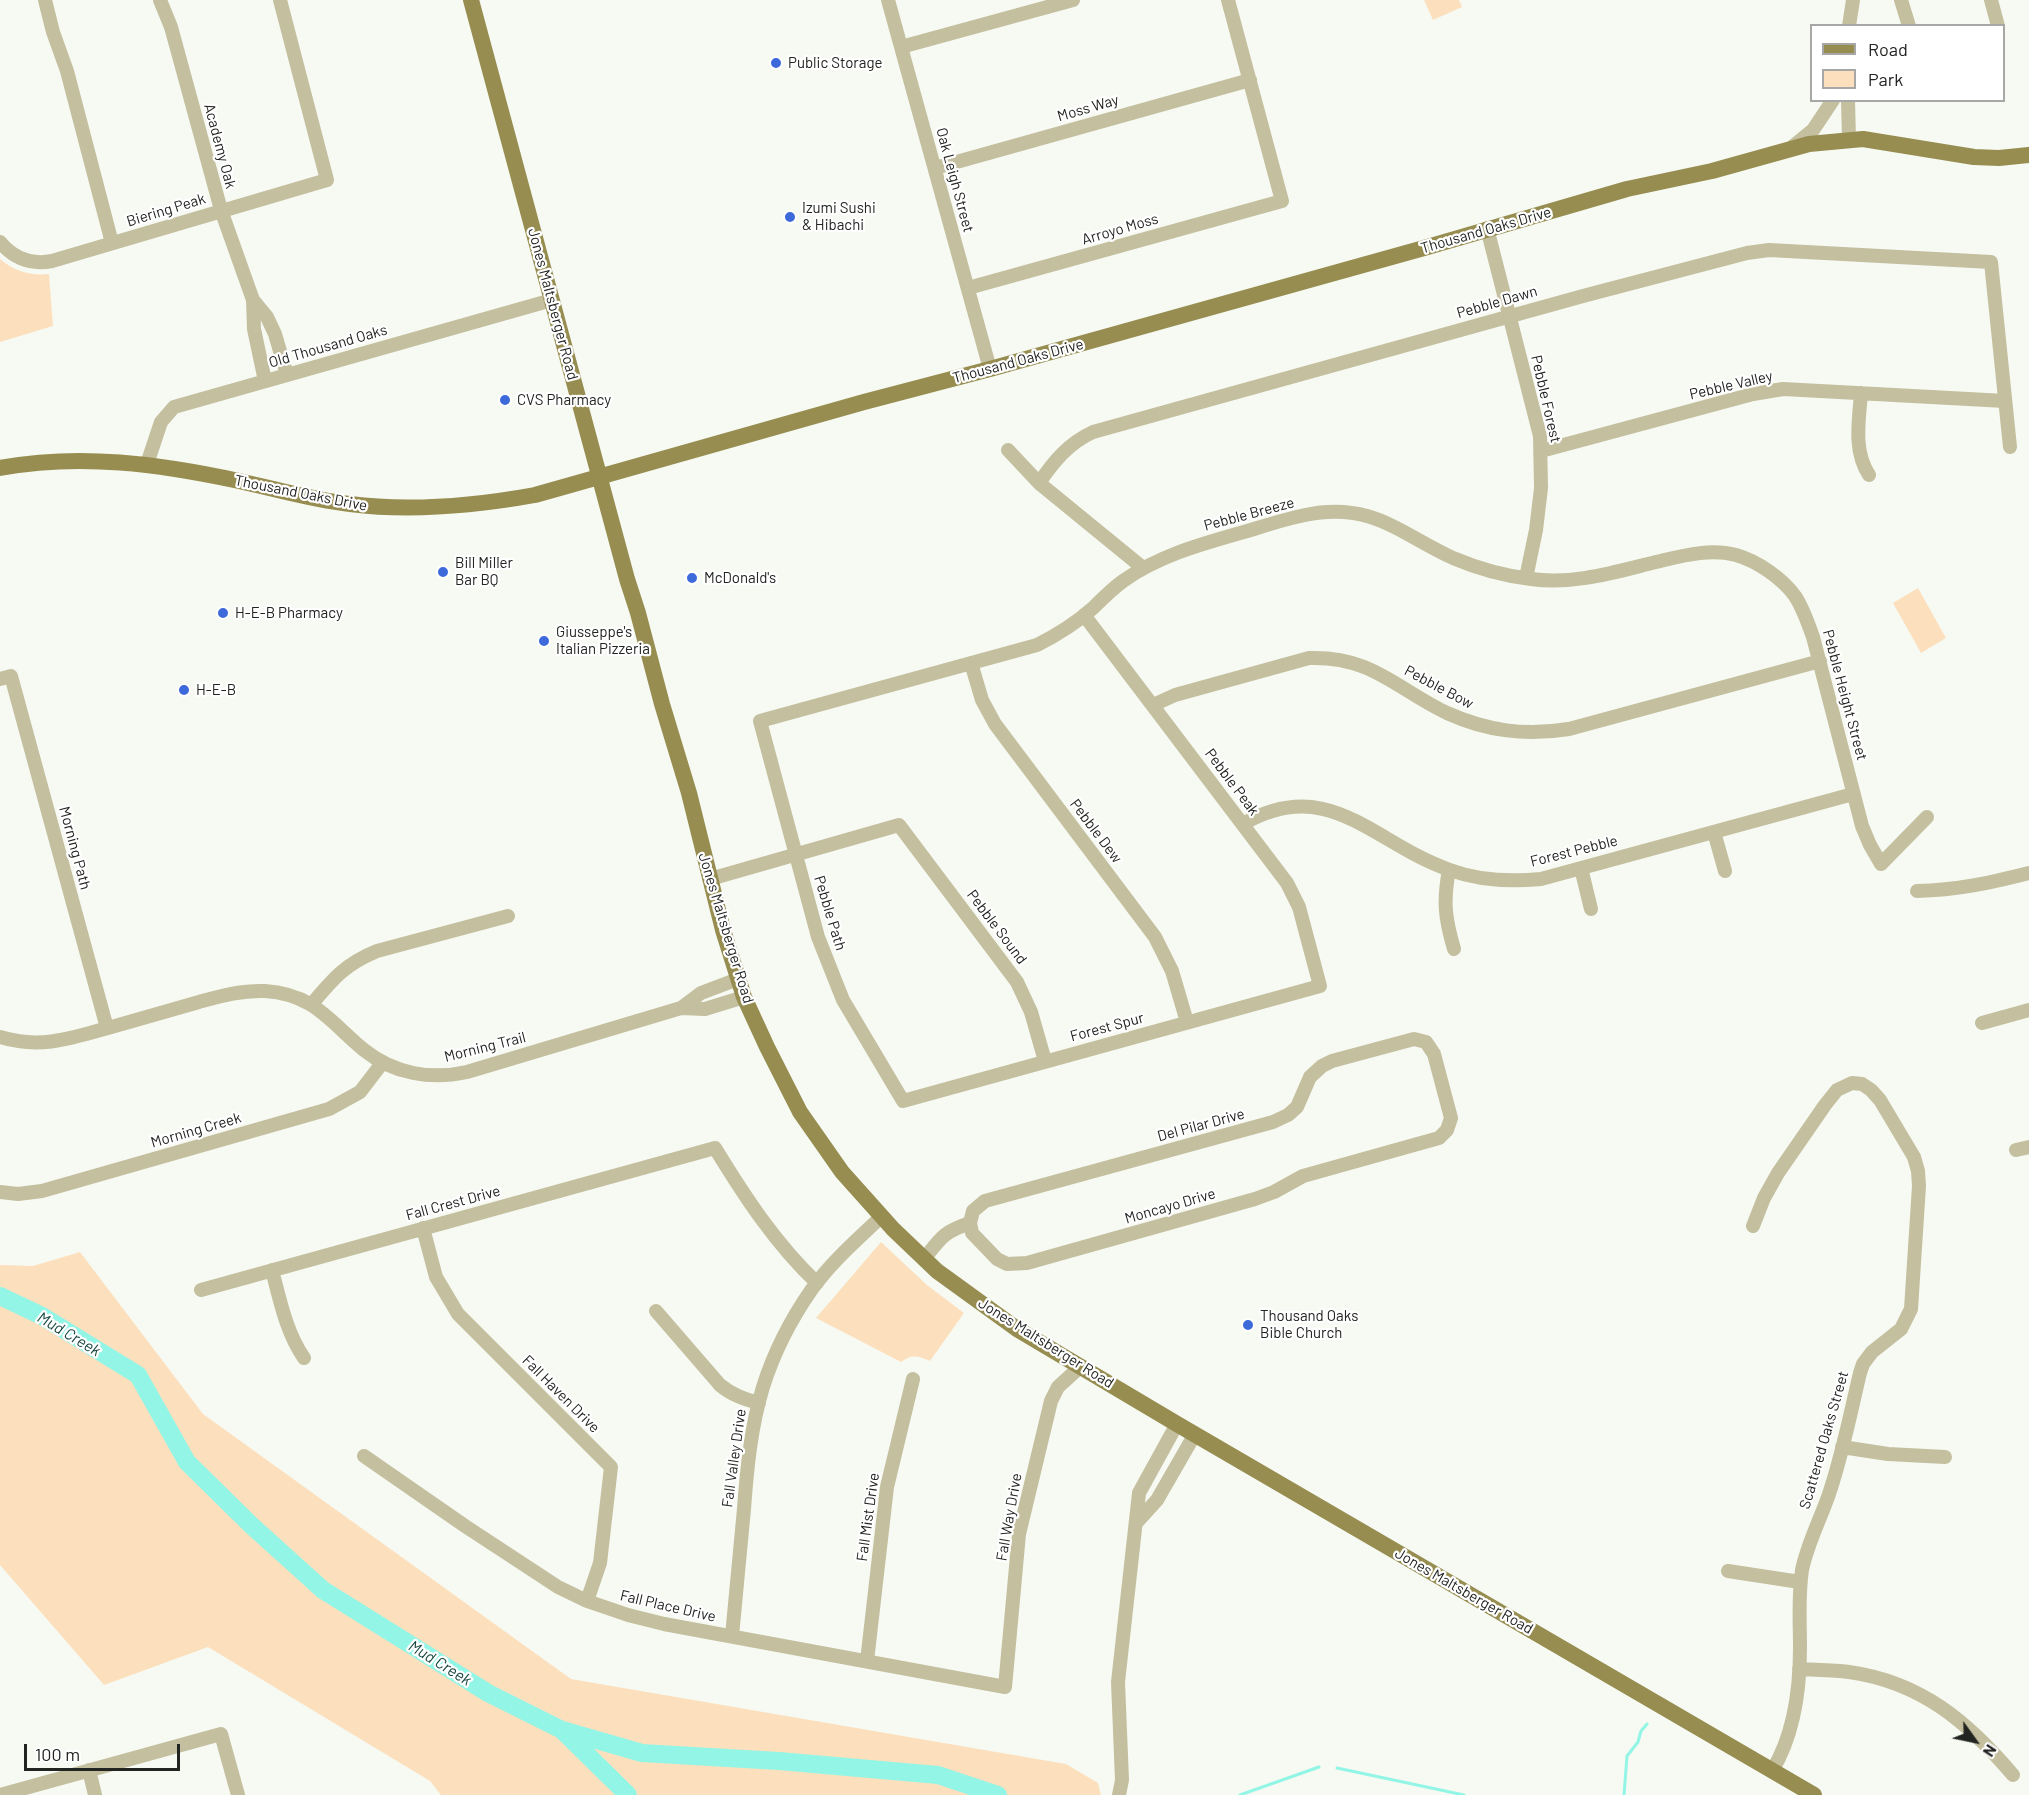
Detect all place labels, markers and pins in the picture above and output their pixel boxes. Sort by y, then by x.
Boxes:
place label: Public Storage [788,54,882,72]
marker: Public Storage [769,56,783,70]
place label: Izumi Sushi & Hibachi [802,199,876,234]
marker: Izumi Sushi & Hibachi [783,210,797,224]
place label: CVS Pharmacy [517,391,611,409]
marker: CVS Pharmacy [498,393,512,407]
place label: Bill Miller Bar BQ [455,554,513,589]
marker: Bill Miller Bar BQ [436,565,450,579]
place label: McDonald's [704,569,776,587]
marker: McDonald's [685,571,699,585]
place label: H-E-B Pharmacy [235,604,343,622]
marker: H-E-B Pharmacy [216,606,230,620]
place label: Giusseppe's Italian Pizzeria [556,623,650,658]
marker: Giusseppe's Italian Pizzeria [537,634,551,648]
place label: H-E-B [196,681,236,699]
marker: H-E-B [177,683,191,697]
place label: Thousand Oaks Bible Church [1260,1307,1358,1342]
marker: Thousand Oaks Bible Church [1241,1318,1255,1332]

